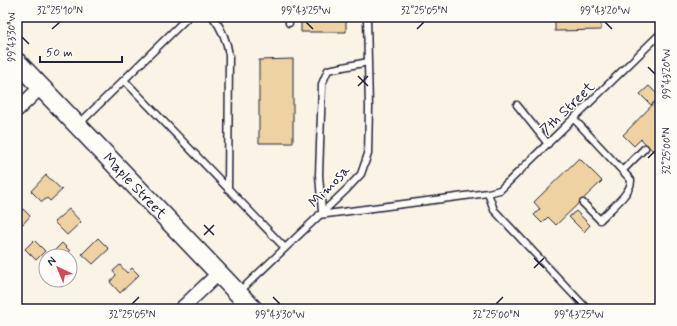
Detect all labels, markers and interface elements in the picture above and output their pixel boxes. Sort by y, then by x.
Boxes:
text: 32°25'10"N [37,4,83,18]
text: 99°43'25"W [281,4,331,18]
text: 32°25'05"N [401,4,448,18]
text: 99°43'20"W [580,4,630,18]
text: 99°43'30"W [5,12,19,62]
scale bar [40,38,122,64]
text: 50 m [46,45,73,61]
text: 99°43'20"W [660,49,674,99]
street label: 7th Street [536,78,599,140]
text: 32°25'00"N [660,127,674,175]
street label: Maple Street [98,149,171,224]
street label: Mimosa [305,160,356,212]
north arrow [38,248,78,288]
text: N [44,254,59,269]
text: 32°25'05"N [109,308,156,322]
text: 99°43'30"W [255,308,305,322]
text: 32°25'00"N [472,308,520,322]
text: 99°43'25"W [554,308,604,322]

